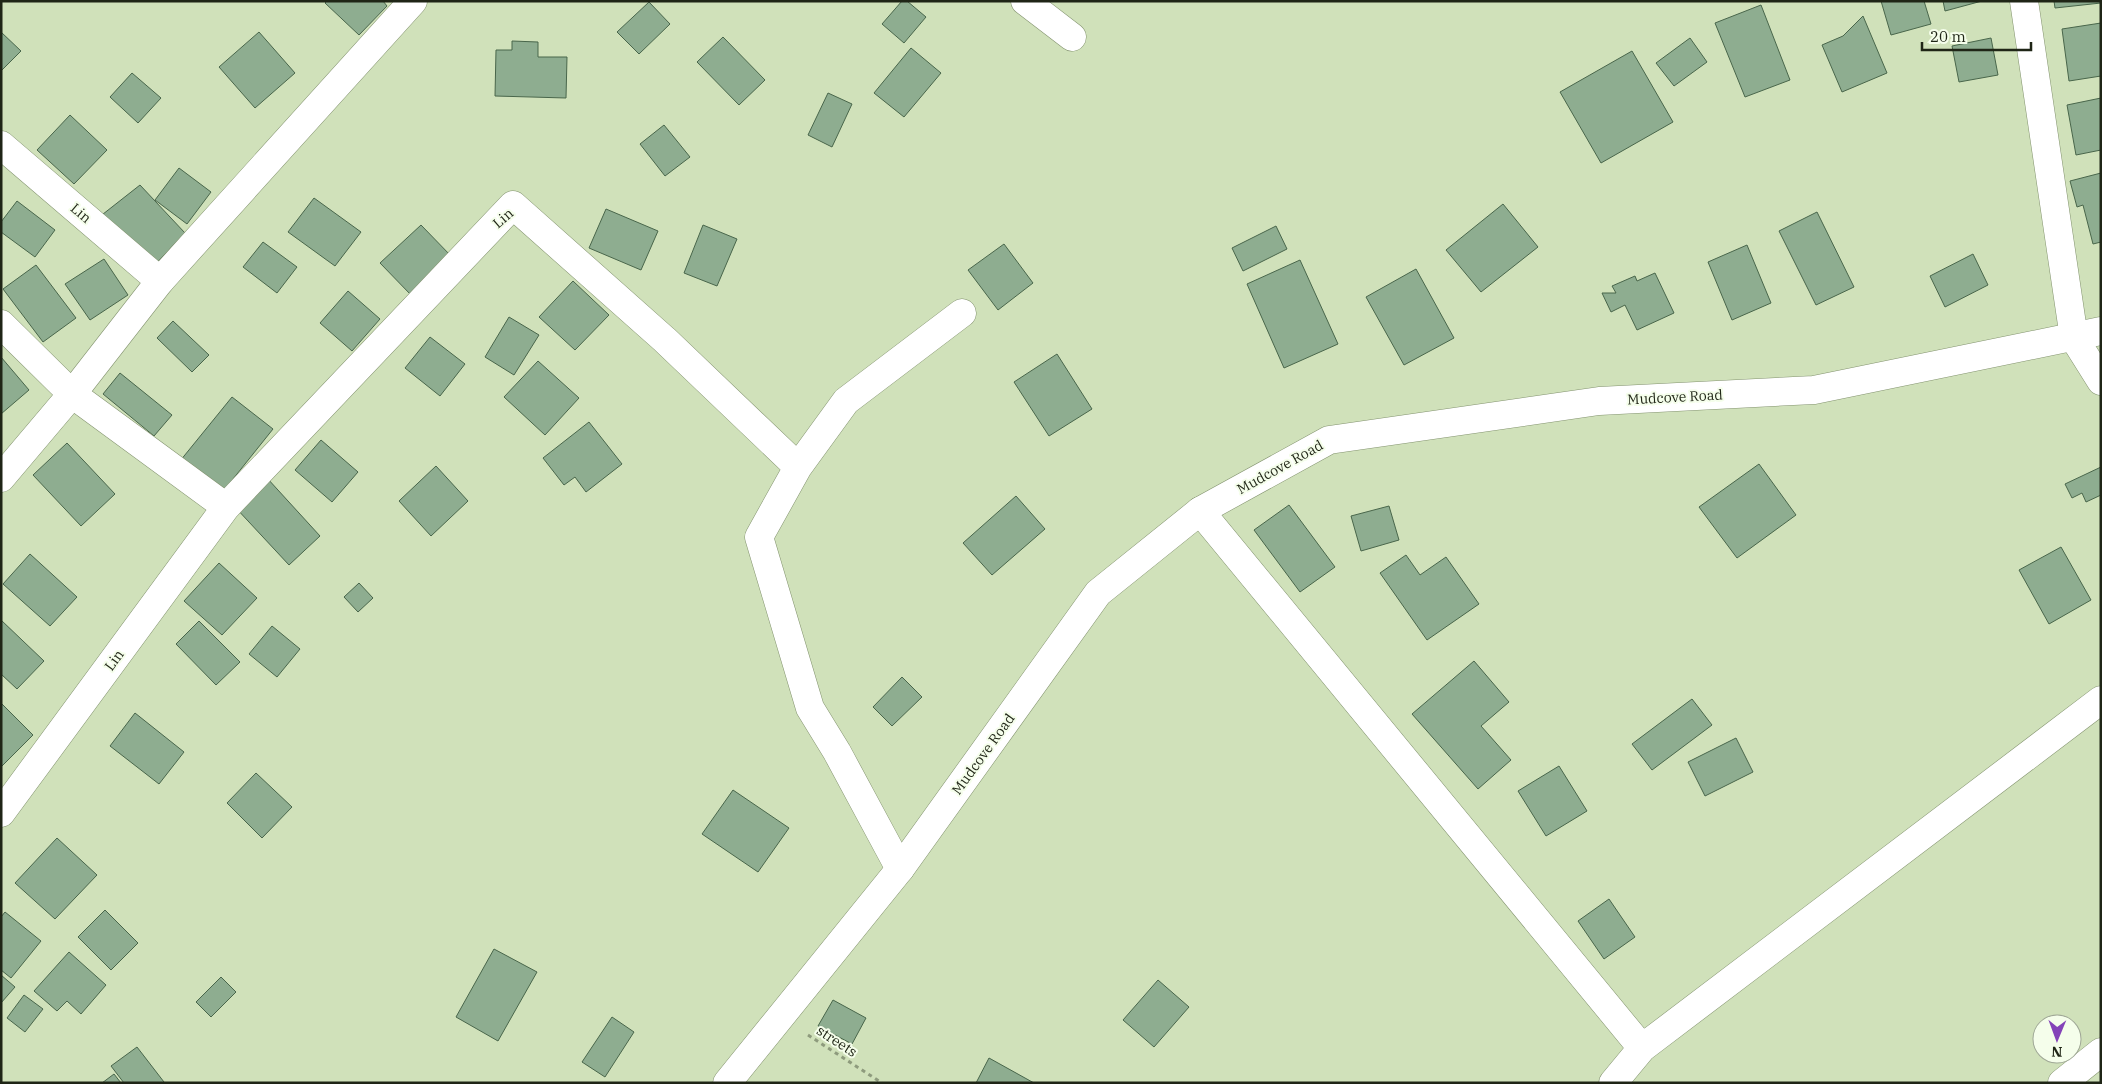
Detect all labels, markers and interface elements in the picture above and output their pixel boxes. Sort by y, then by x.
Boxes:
scale bar [1922,20,2031,52]
text: 20 m [1930,27,1966,46]
street label: Lin [67,199,95,227]
street label: Lin [489,204,517,232]
street label: Mudcove Road [1627,385,1724,408]
street label: Mudcove Road [1234,436,1327,498]
street label: Lin [100,646,128,674]
street label: Mudcove Road [948,710,1019,798]
north arrow [2032,1014,2082,1064]
street label: streets [813,1021,861,1061]
text: N [2051,1043,2062,1061]

